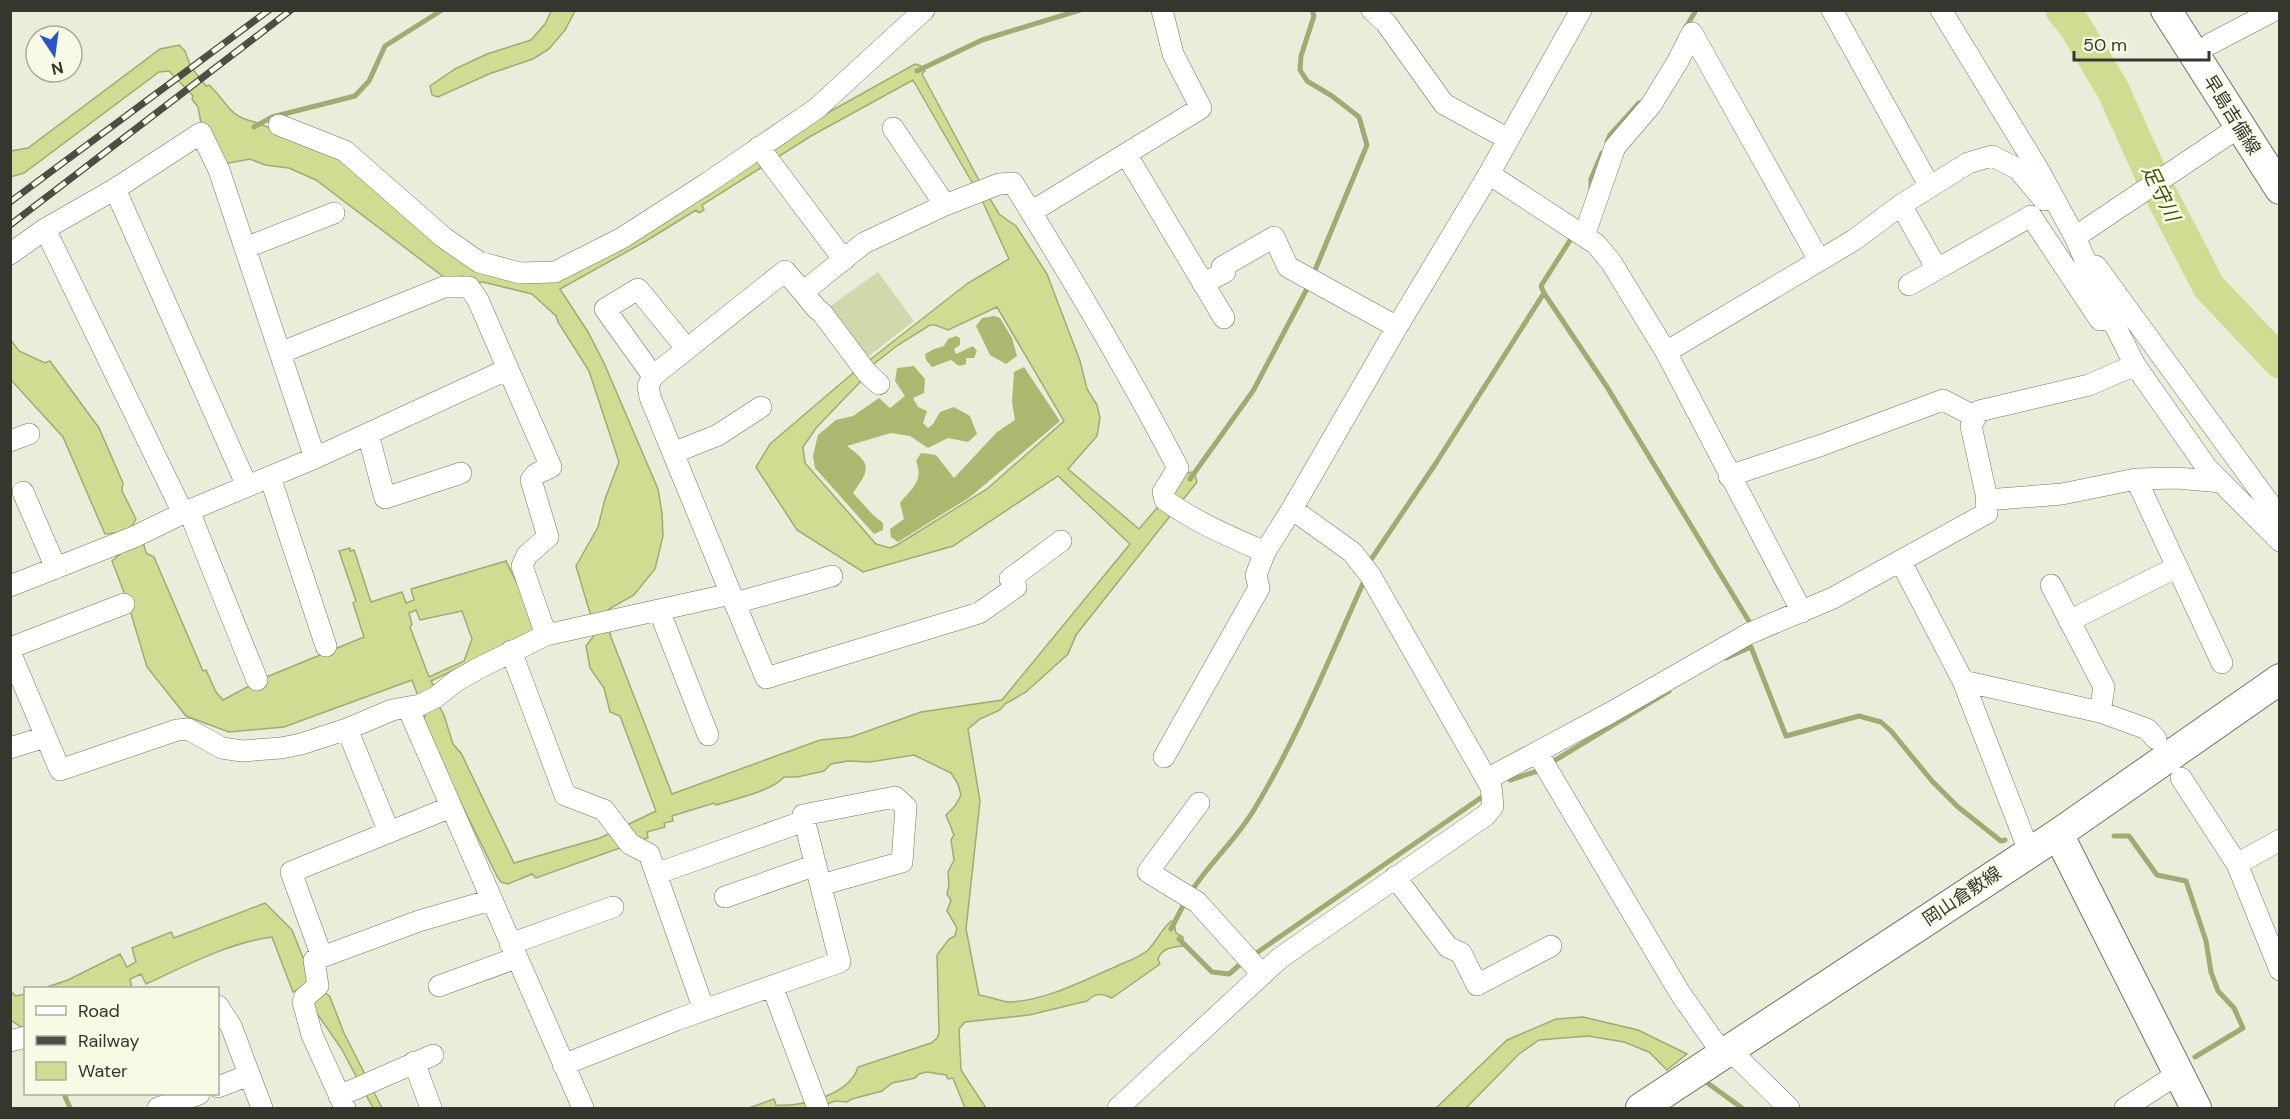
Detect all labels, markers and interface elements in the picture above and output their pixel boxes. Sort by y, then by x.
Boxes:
north arrow [24,24,84,84]
scale bar [2074,24,2209,62]
text: 50 m [2083,33,2127,57]
text: N [49,57,65,80]
street label: 早島吉備線 [2198,70,2266,160]
water label: 足守川 [2136,160,2187,227]
street label: 岡山倉敷線 [1918,861,2006,931]
legend [24,987,219,1095]
text: Road [78,999,120,1023]
text: Railway [78,1029,140,1053]
text: Water [78,1059,128,1083]

